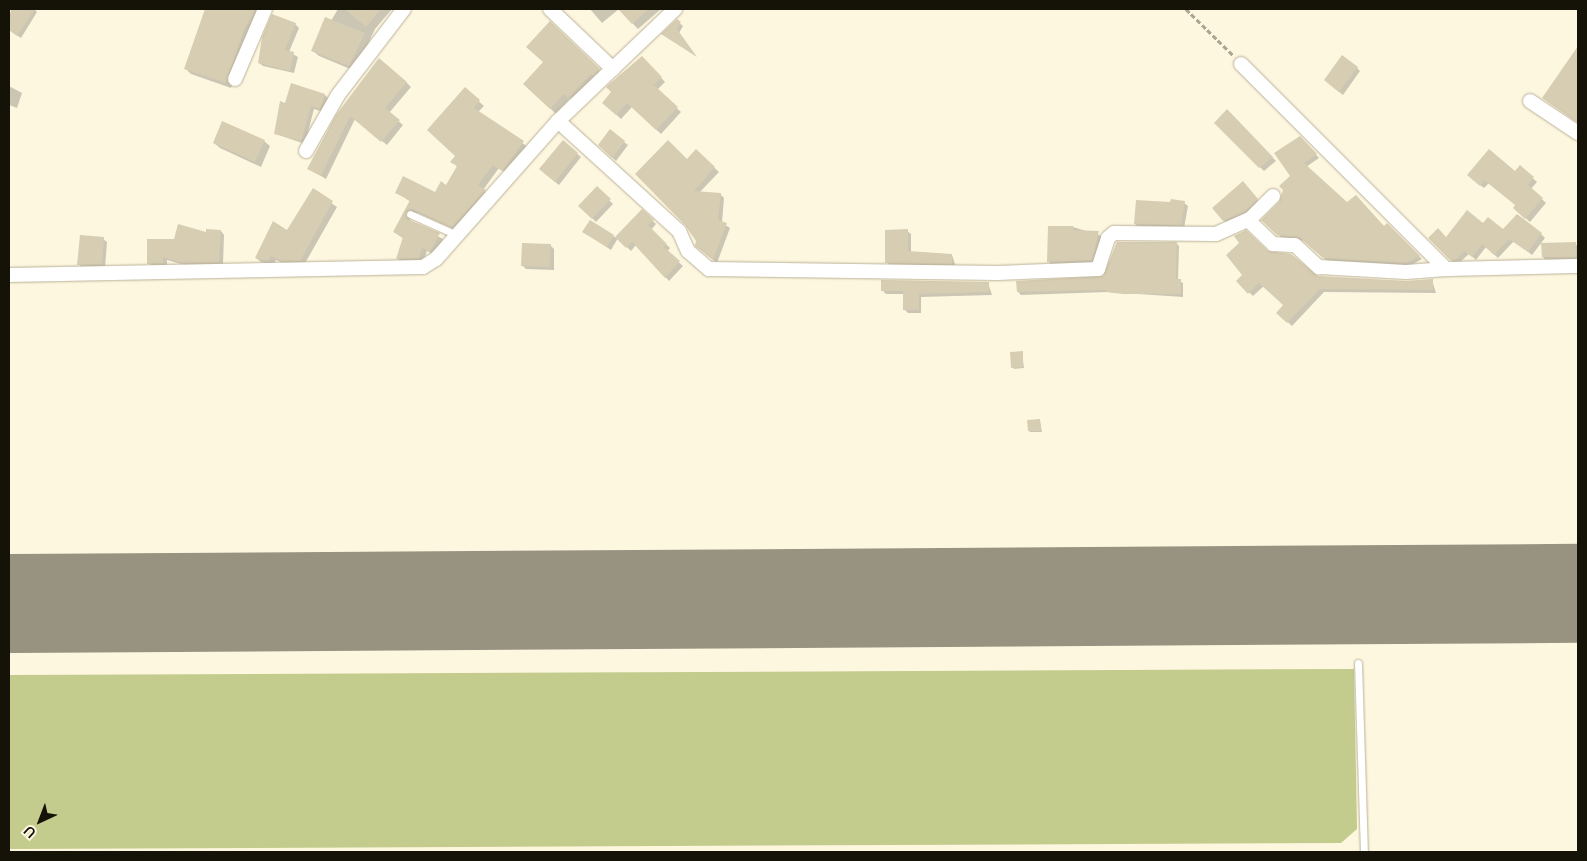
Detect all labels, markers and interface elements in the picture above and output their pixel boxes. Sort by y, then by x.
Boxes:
north arrow [15,796,65,846]
text: U [20,823,39,842]

